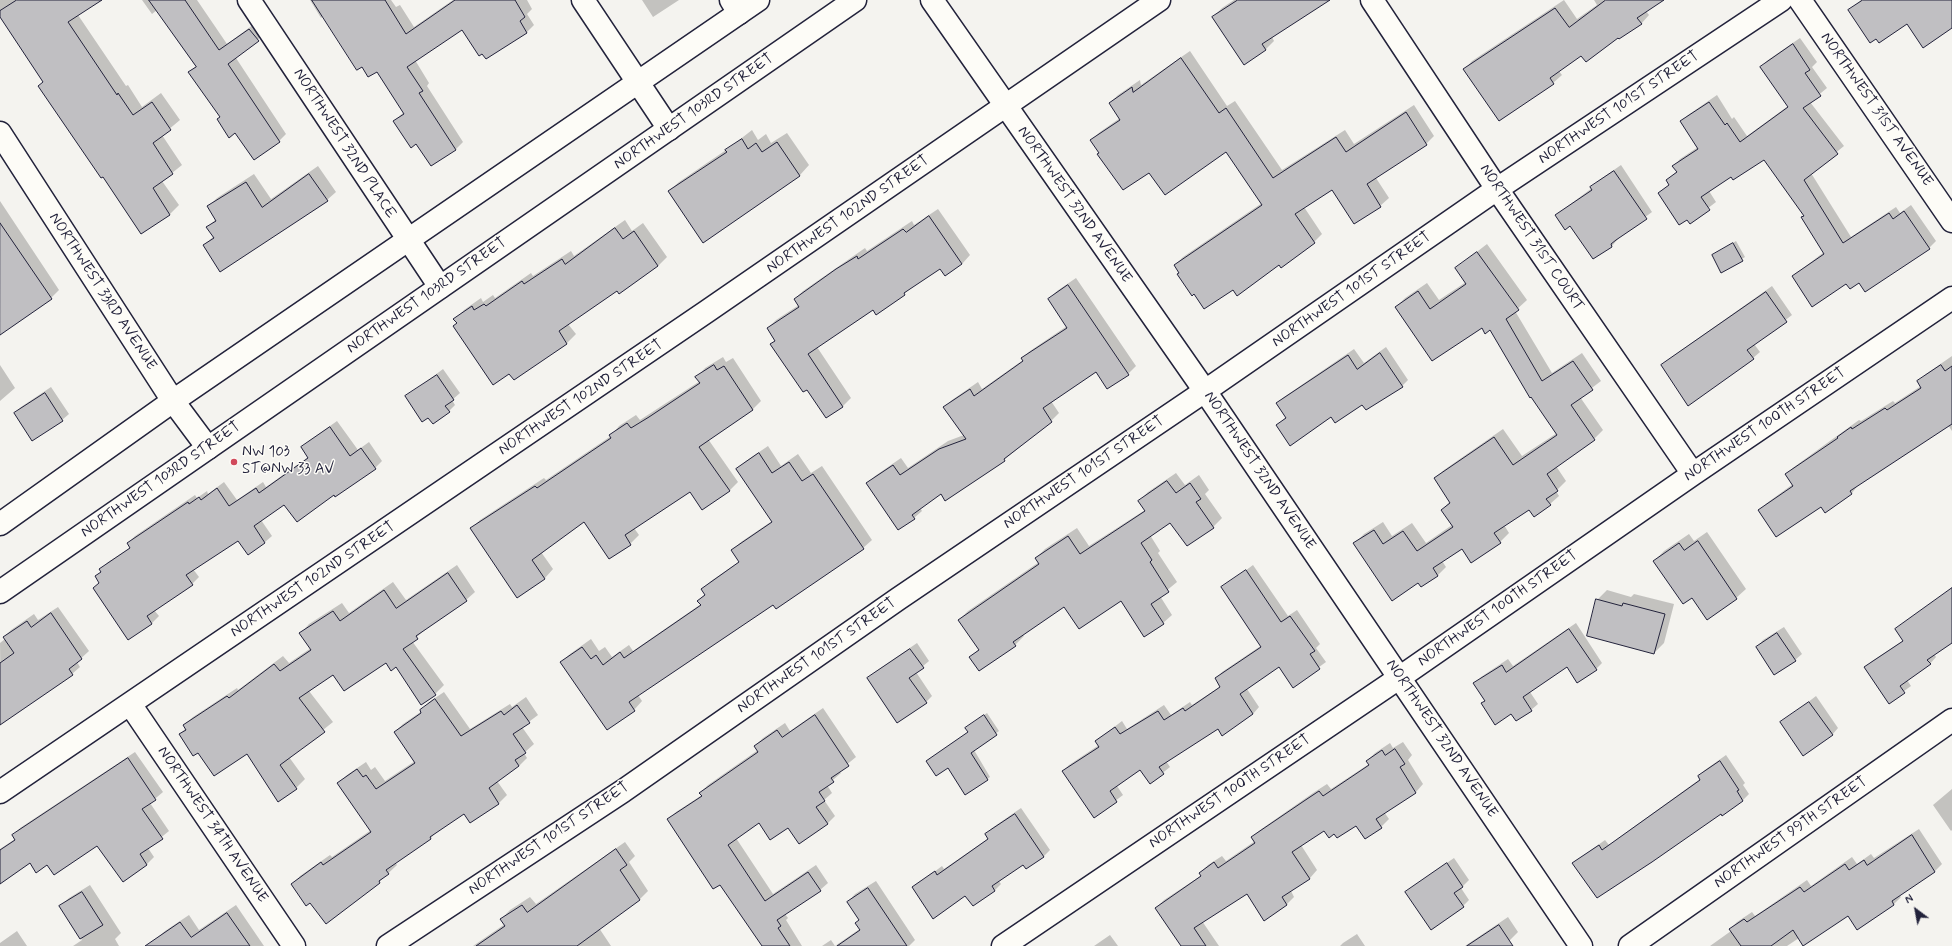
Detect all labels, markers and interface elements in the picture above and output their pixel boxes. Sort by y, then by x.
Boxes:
street label: NORTHWEST 31ST AVENUE [1816,30,1936,190]
street label: NORTHWEST 101ST STREET [1535,48,1703,168]
street label: NORTHWEST 103RD STREET [611,50,777,174]
street label: NORTHWEST 32ND PLACE [289,66,399,222]
street label: NORTHWEST 32ND AVENUE [1013,123,1135,287]
street label: NORTHWEST 102ND STREET [763,152,933,278]
street label: NORTHWEST 31ST COURT [1475,161,1587,315]
street label: NORTHWEST 33RD AVENUE [44,210,160,374]
street label: NORTHWEST 101ST STREET [1269,228,1435,352]
street label: NORTHWEST 103RD STREET [344,234,510,358]
street label: NORTHWEST 102ND STREET [495,336,667,460]
street label: NORTHWEST 100TH STREET [1681,364,1849,486]
street label: NORTHWEST 32ND AVENUE [1199,389,1319,553]
street label: NORTHWEST 101ST STREET [1000,413,1168,533]
street label: NORTHWEST 103RD STREET [78,418,244,542]
place label: NW 103 ST@NW 33 AV [242,444,334,479]
marker: NW 103 ST@NW 33 AV [229,457,239,467]
street label: NORTHWEST 102ND STREET [227,518,399,642]
street label: NORTHWEST 100TH STREET [1415,547,1581,671]
street label: NORTHWEST 101ST STREET [734,594,900,718]
street label: NORTHWEST 32ND AVENUE [1381,657,1501,821]
street label: NORTHWEST 100TH STREET [1146,731,1314,853]
street label: NORTHWEST 34TH AVENUE [153,744,271,906]
street label: NORTHWEST 99TH STREET [1711,773,1871,893]
street label: NORTHWEST 101ST STREET [465,779,633,899]
north arrow [1896,890,1936,930]
text: N [1903,892,1916,908]

